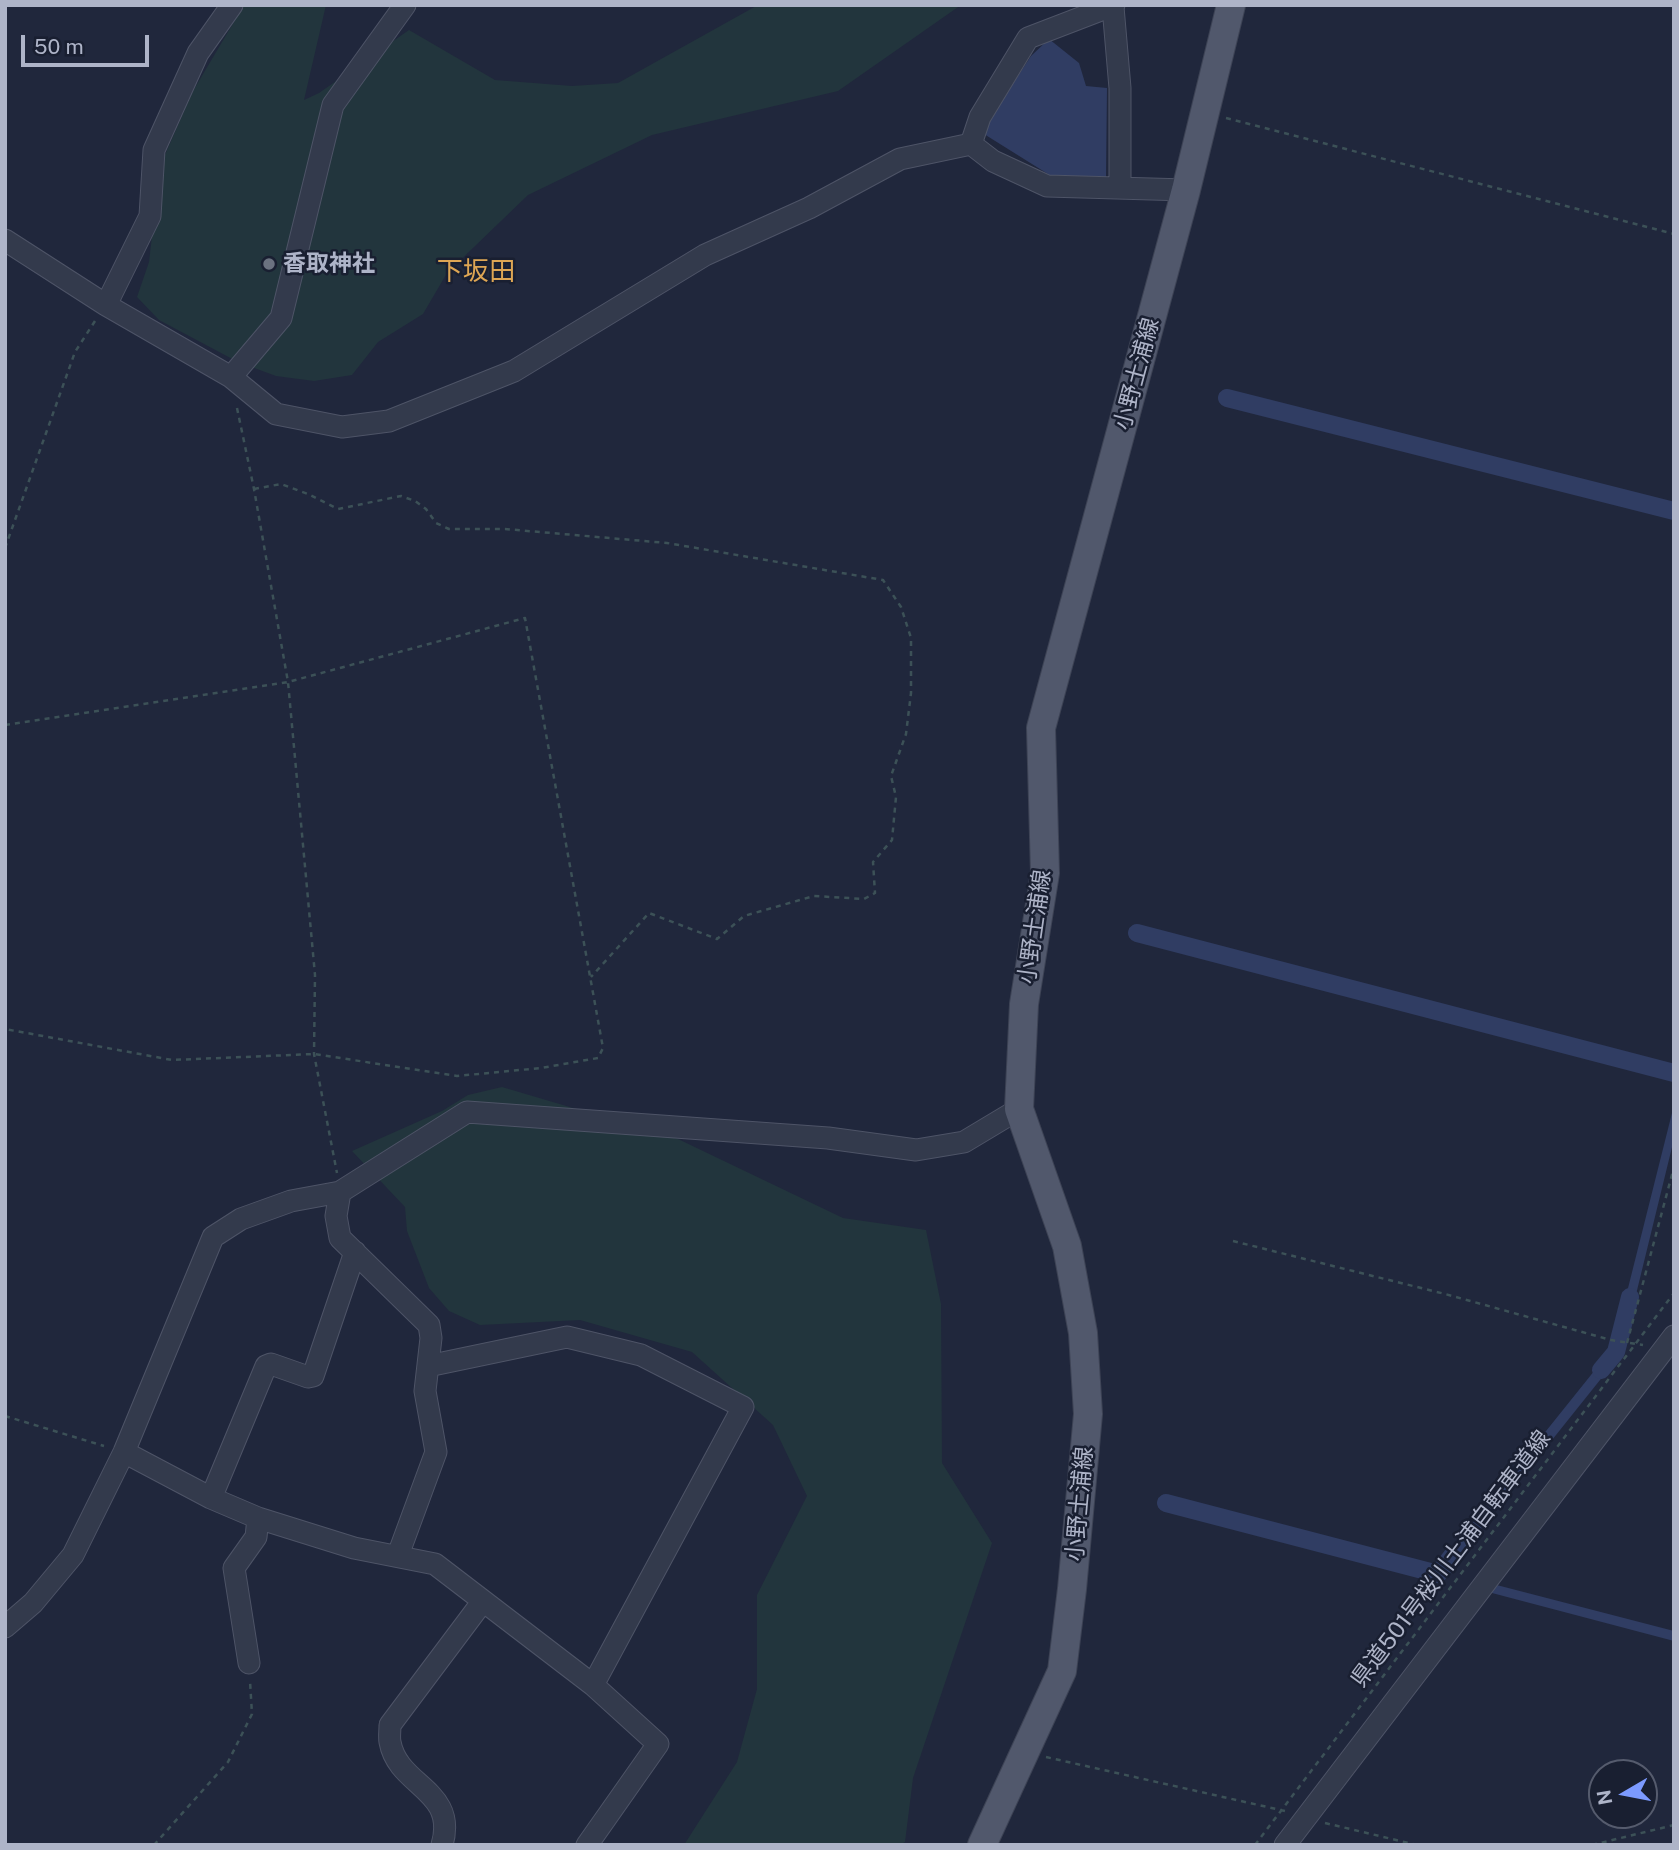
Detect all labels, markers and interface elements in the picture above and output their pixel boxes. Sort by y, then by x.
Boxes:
scale bar [24,21,152,65]
text: 50 m [34,34,84,59]
place label: 香取神社 [283,250,375,278]
marker: 香取神社 [261,256,277,272]
district label: 下坂田 [437,256,515,288]
street label: 小野土浦線 [1109,315,1165,433]
street label: 小野土浦線 [1013,868,1057,986]
street label: 県道501号桜川土浦自転車道線 [1345,1425,1557,1693]
street label: 小野土浦線 [1061,1446,1099,1562]
north arrow [1588,1759,1658,1829]
text: N [1592,1788,1616,1807]

